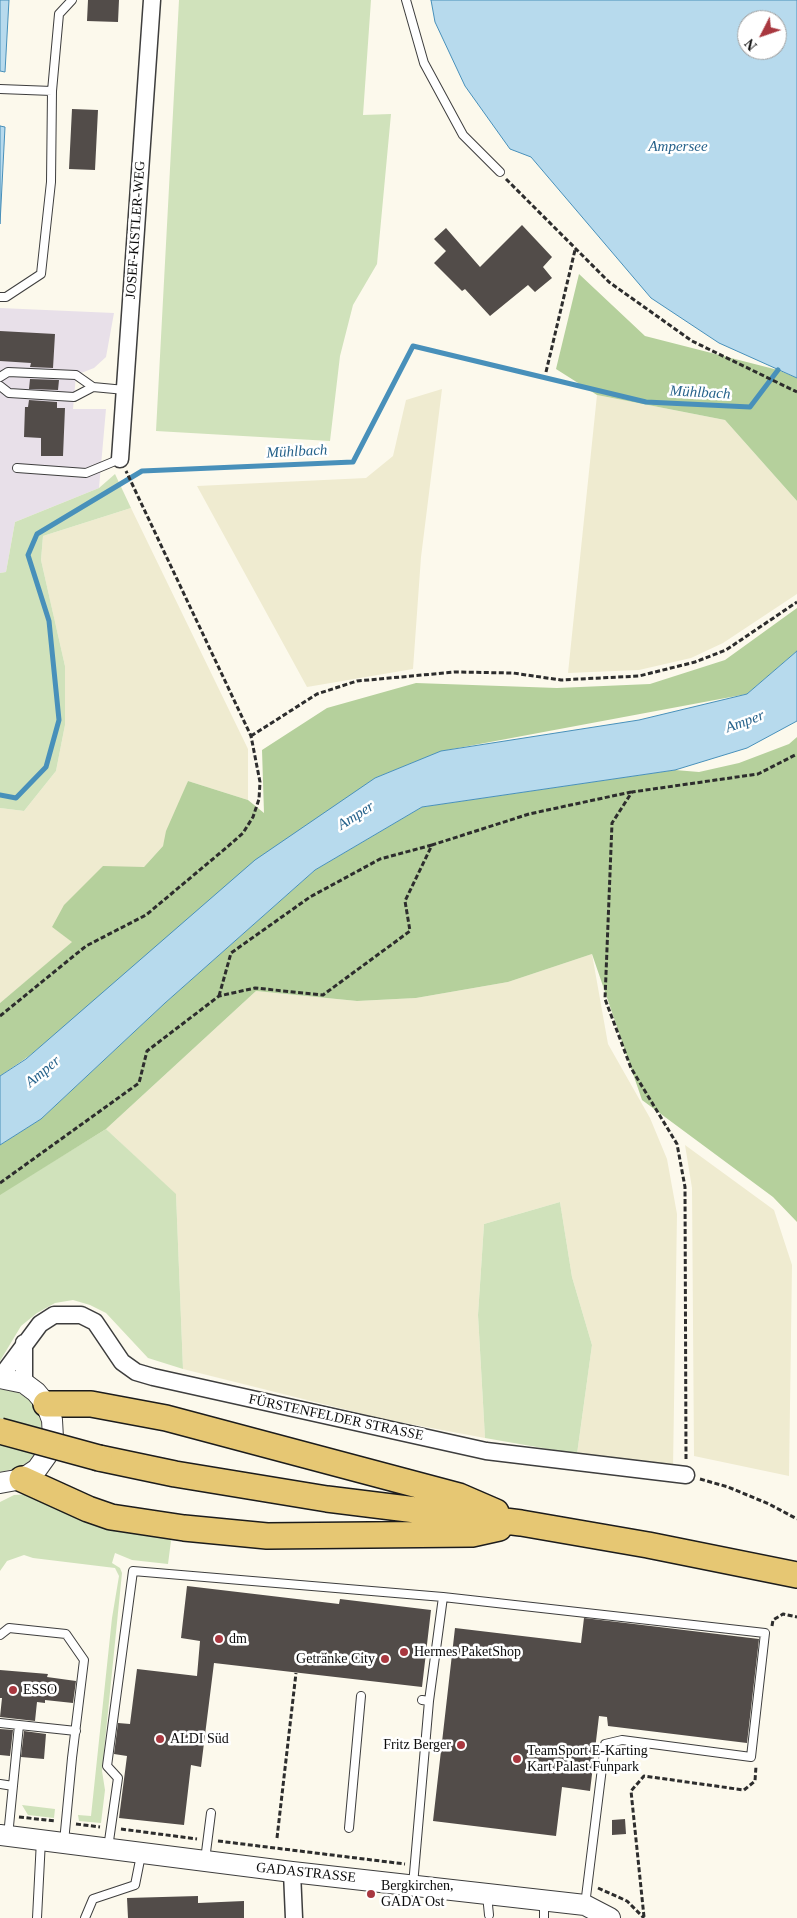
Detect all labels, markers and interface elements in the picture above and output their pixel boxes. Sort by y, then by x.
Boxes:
north arrow [737,10,787,60]
text: N [742,36,760,53]
water label: Ampersee [648,138,708,156]
street label: JOSEF-KISTLER-WEG [123,160,149,300]
water label: Mühlbach [669,382,731,404]
water label: Mühlbach [266,441,328,463]
water label: Amper [723,707,767,737]
water label: Amper [334,798,378,834]
water label: Amper [22,1052,64,1092]
street label: FÜRSTENFELDER STRASSE [247,1391,425,1445]
place label: dm [229,1631,247,1647]
marker: dm [213,1633,225,1645]
place label: Hermes PaketShop [414,1644,521,1660]
marker: Hermes PaketShop [398,1646,410,1658]
place label: Getränke City [296,1651,375,1667]
marker: Getränke City [379,1653,391,1665]
place label: ESSO [23,1682,57,1698]
marker: ESSO [7,1684,19,1696]
place label: ALDI Süd [170,1731,229,1747]
marker: ALDI Süd [154,1733,166,1745]
place label: Fritz Berger [383,1737,451,1753]
marker: Fritz Berger [455,1739,467,1751]
place label: TeamSport E-Karting Kart Palast Funpark [527,1743,648,1775]
marker: TeamSport E-Karting Kart Palast Funpark [511,1753,523,1765]
street label: GADASTRASSE [255,1859,357,1887]
place label: Bergkirchen, GADA Ost [381,1878,453,1910]
marker: Bergkirchen, GADA Ost [365,1888,377,1900]

